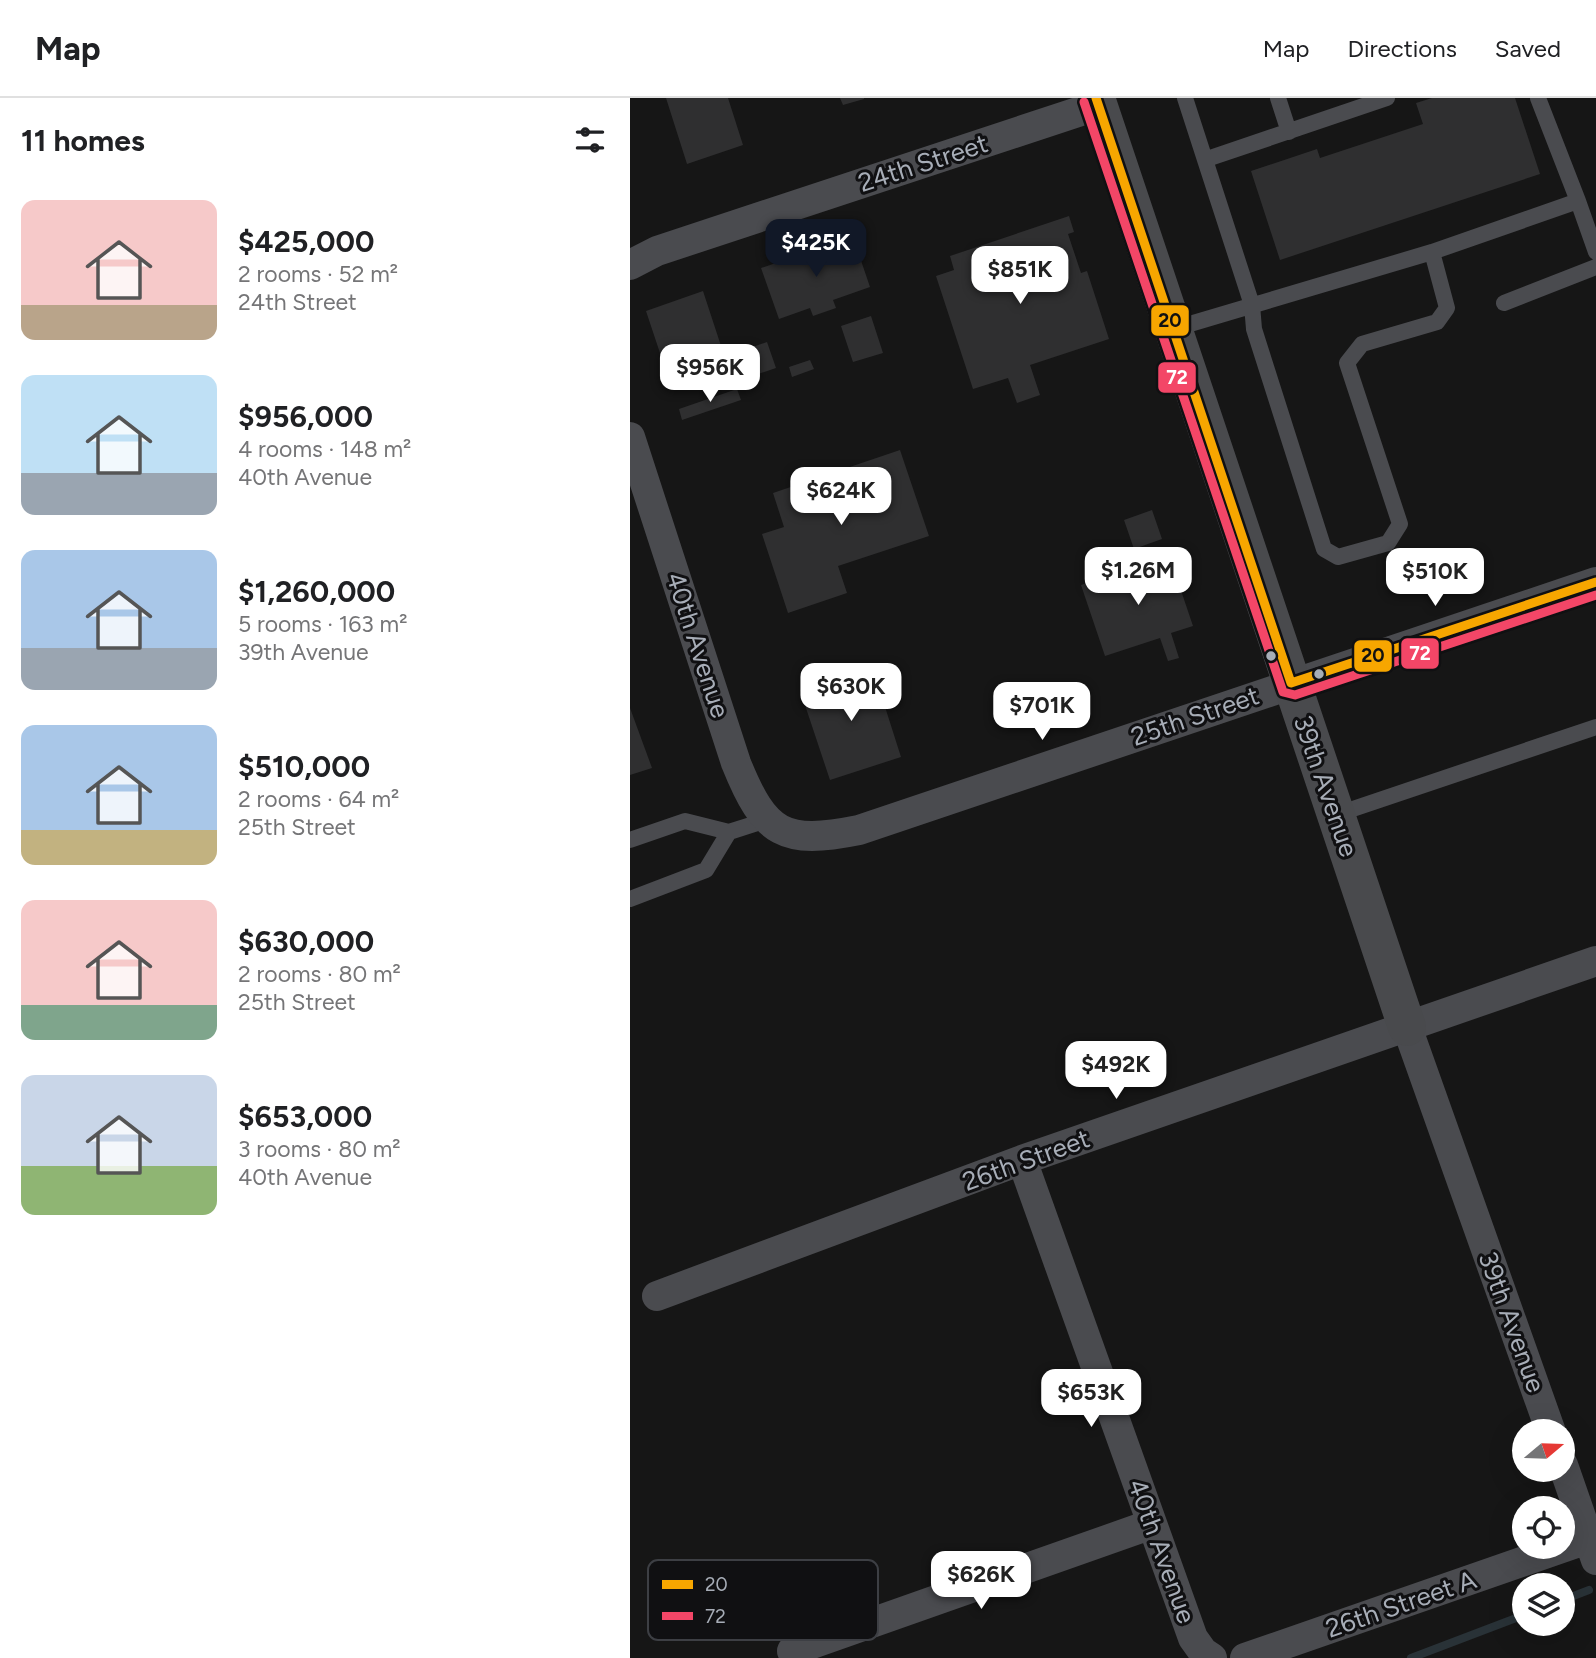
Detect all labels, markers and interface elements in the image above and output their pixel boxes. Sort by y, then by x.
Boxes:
text: Map [35,29,101,68]
text: Map [1263,34,1309,63]
text: Directions [1347,34,1457,63]
text: Saved [1495,34,1561,63]
icon: filters [571,121,609,159]
text: 11 homes [21,122,145,159]
street label: 24th Street [854,127,992,199]
pin: $425K [767,220,865,279]
text: $425,000 [238,223,374,260]
icon: home [77,228,161,312]
text: $425K [781,228,851,256]
pin: $851K [971,246,1069,306]
text: $851K [987,255,1053,283]
text: 2 rooms · 52 m² [238,260,398,288]
text: 24th Street [238,288,357,316]
line badge: 20 [1150,304,1190,337]
text: 20 [1158,309,1182,332]
pin: $956K [661,344,759,404]
text: $956K [676,353,744,381]
line badge: 72 [1157,361,1197,394]
text: 72 [1166,366,1188,389]
text: $956,000 [238,398,373,435]
icon: home [77,403,161,487]
text: 4 rooms · 148 m² [238,435,411,463]
text: 40th Avenue [238,463,372,491]
pin: $624K [792,468,890,527]
text: $624K [806,476,876,504]
pin: $1.26M [1081,547,1195,607]
pin: $510K [1386,548,1484,608]
text: $1.26M [1101,556,1175,584]
text: $510K [1402,557,1468,585]
street label: 40th Avenue [659,568,737,722]
text: $1,260,000 [238,573,395,610]
icon: home [77,578,161,662]
text: 5 rooms · 163 m² [238,610,407,638]
line badge: 72 [1400,637,1440,670]
text: 39th Avenue [238,638,369,666]
line badge: 20 [1353,639,1393,673]
text: 72 [1409,642,1431,665]
text: 20 [1361,644,1385,667]
unlabelled marker [1264,649,1278,663]
pin: $630K [802,664,900,723]
unlabelled marker [1312,667,1326,681]
text: $630K [816,672,886,700]
street label: 25th Street [1127,679,1263,753]
pin: $701K [993,682,1091,742]
text: $701K [1009,691,1075,719]
street label: 39th Avenue [1287,711,1365,861]
text: $510,000 [238,748,370,785]
icon: home [77,753,161,837]
text: 2 rooms · 64 m² [238,785,399,813]
text: 25th Street [238,813,356,841]
text: $630,000 [238,923,374,960]
icon: home [77,928,161,1012]
text: 2 rooms · 80 m² [238,960,401,988]
text: 25th Street [238,988,356,1016]
pin: $492K [1067,1042,1165,1101]
text: $492K [1081,1050,1151,1078]
text: $653,000 [238,1098,372,1135]
icon: home [77,1103,161,1187]
street label: 26th Street [958,1122,1094,1198]
text: 3 rooms · 80 m² [238,1135,401,1163]
text: 40th Avenue [238,1163,372,1191]
street label: 39th Avenue [1472,1247,1552,1397]
pin: $653K [1042,1370,1140,1429]
text: $653K [1057,1378,1125,1406]
north arrow [1512,1419,1575,1482]
map controls [1512,1419,1575,1636]
street label: 40th Avenue [1121,1474,1203,1628]
button: locate [1512,1496,1575,1559]
pin: $626K [932,1552,1030,1611]
legend [648,1560,878,1640]
text: $626K [947,1560,1015,1588]
street label: 26th Street A [1322,1563,1481,1645]
text: 20 [705,1573,728,1596]
button: layers [1512,1573,1575,1636]
text: 72 [705,1605,726,1628]

